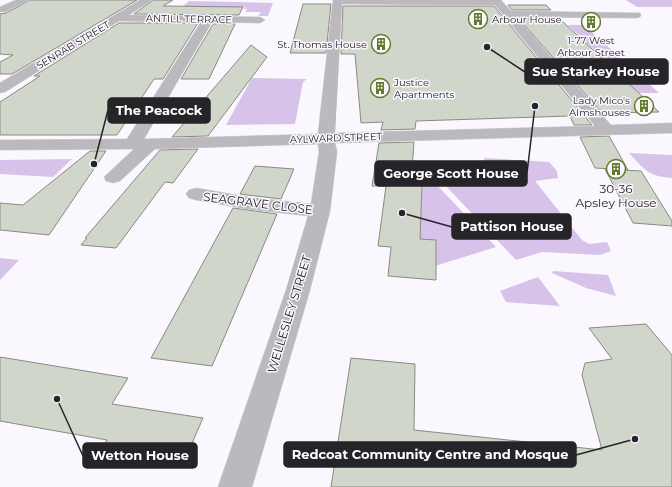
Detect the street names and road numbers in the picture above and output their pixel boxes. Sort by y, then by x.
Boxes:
street label: ANTILL TERRACE [146,12,233,26]
street label: SENRAB STREET [34,18,112,72]
street label: AYLWARD STREET [290,130,383,146]
street label: SEAGRAVE CLOSE [202,189,314,217]
street label: WELLESLEY STREET [264,253,314,375]

